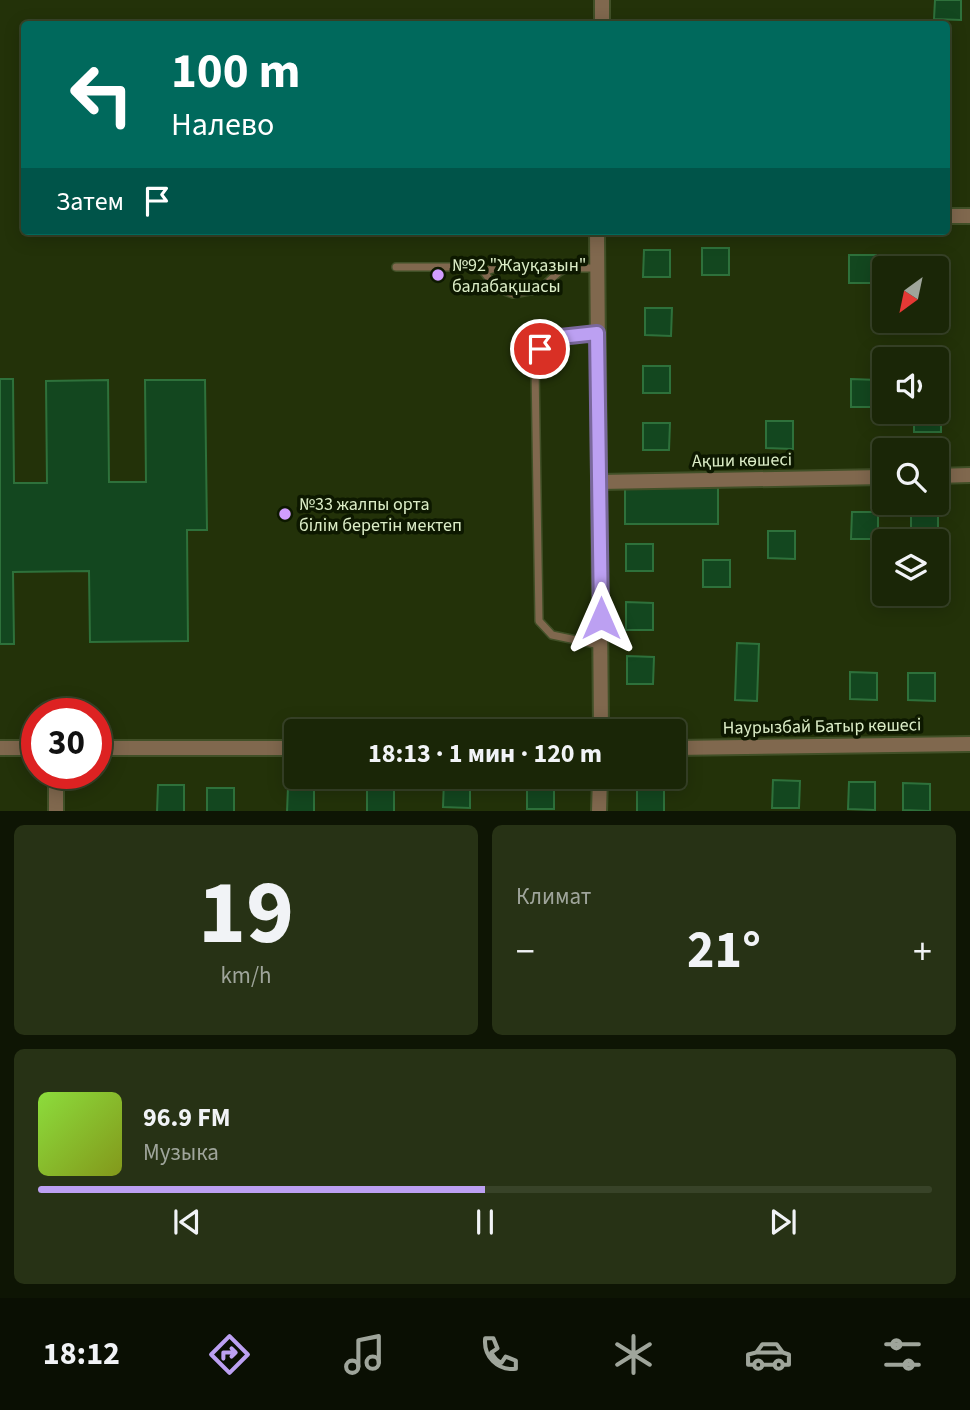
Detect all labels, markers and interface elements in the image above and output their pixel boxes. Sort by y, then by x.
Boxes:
text: 100 m [171,37,300,107]
icon: left [56,49,147,140]
text: Налево [171,102,274,148]
icon: arrive [138,182,176,220]
text: Затем [56,183,124,220]
place label: №92 "Жауқазын" балабақшасы [452,253,587,299]
north arrow [872,256,948,332]
map controls [872,256,949,606]
marker: №92 "Жауқазын" балабақшасы [430,267,446,283]
pin [510,319,570,379]
icon: arrive [521,330,559,368]
button: sound [872,347,949,424]
button: search [872,438,949,515]
street label: Ақши көшесі [692,447,792,474]
place label: №33 жалпы орта білім беретін мектеп [299,492,462,538]
marker: №33 жалпы орта білім беретін мектеп [277,506,293,522]
button: layers [872,529,949,606]
position arrow [564,581,638,655]
speed limit sign: 30 [21,698,112,789]
street label: Наурызбай Батыр көшесі [722,712,922,741]
text: 18:13 · 1 мин · 120 m [368,735,602,772]
text: 19 [198,849,294,978]
text: Климат [516,880,591,913]
text: 21° [687,914,761,988]
text: − [516,925,535,979]
text: + [913,925,932,979]
text: km/h [220,959,272,992]
text: 96.9 FM [143,1099,231,1136]
text: Музыка [143,1136,219,1169]
icon: previous [168,1203,206,1241]
icon: pause [466,1203,504,1241]
icon: next [764,1203,802,1241]
icon: directions [205,1330,254,1379]
icon: music [340,1330,389,1379]
icon: phone [475,1330,524,1379]
icon: climate [609,1330,658,1379]
icon: car [744,1330,793,1379]
icon: filters [878,1330,927,1379]
text: 18:12 [43,1331,120,1377]

